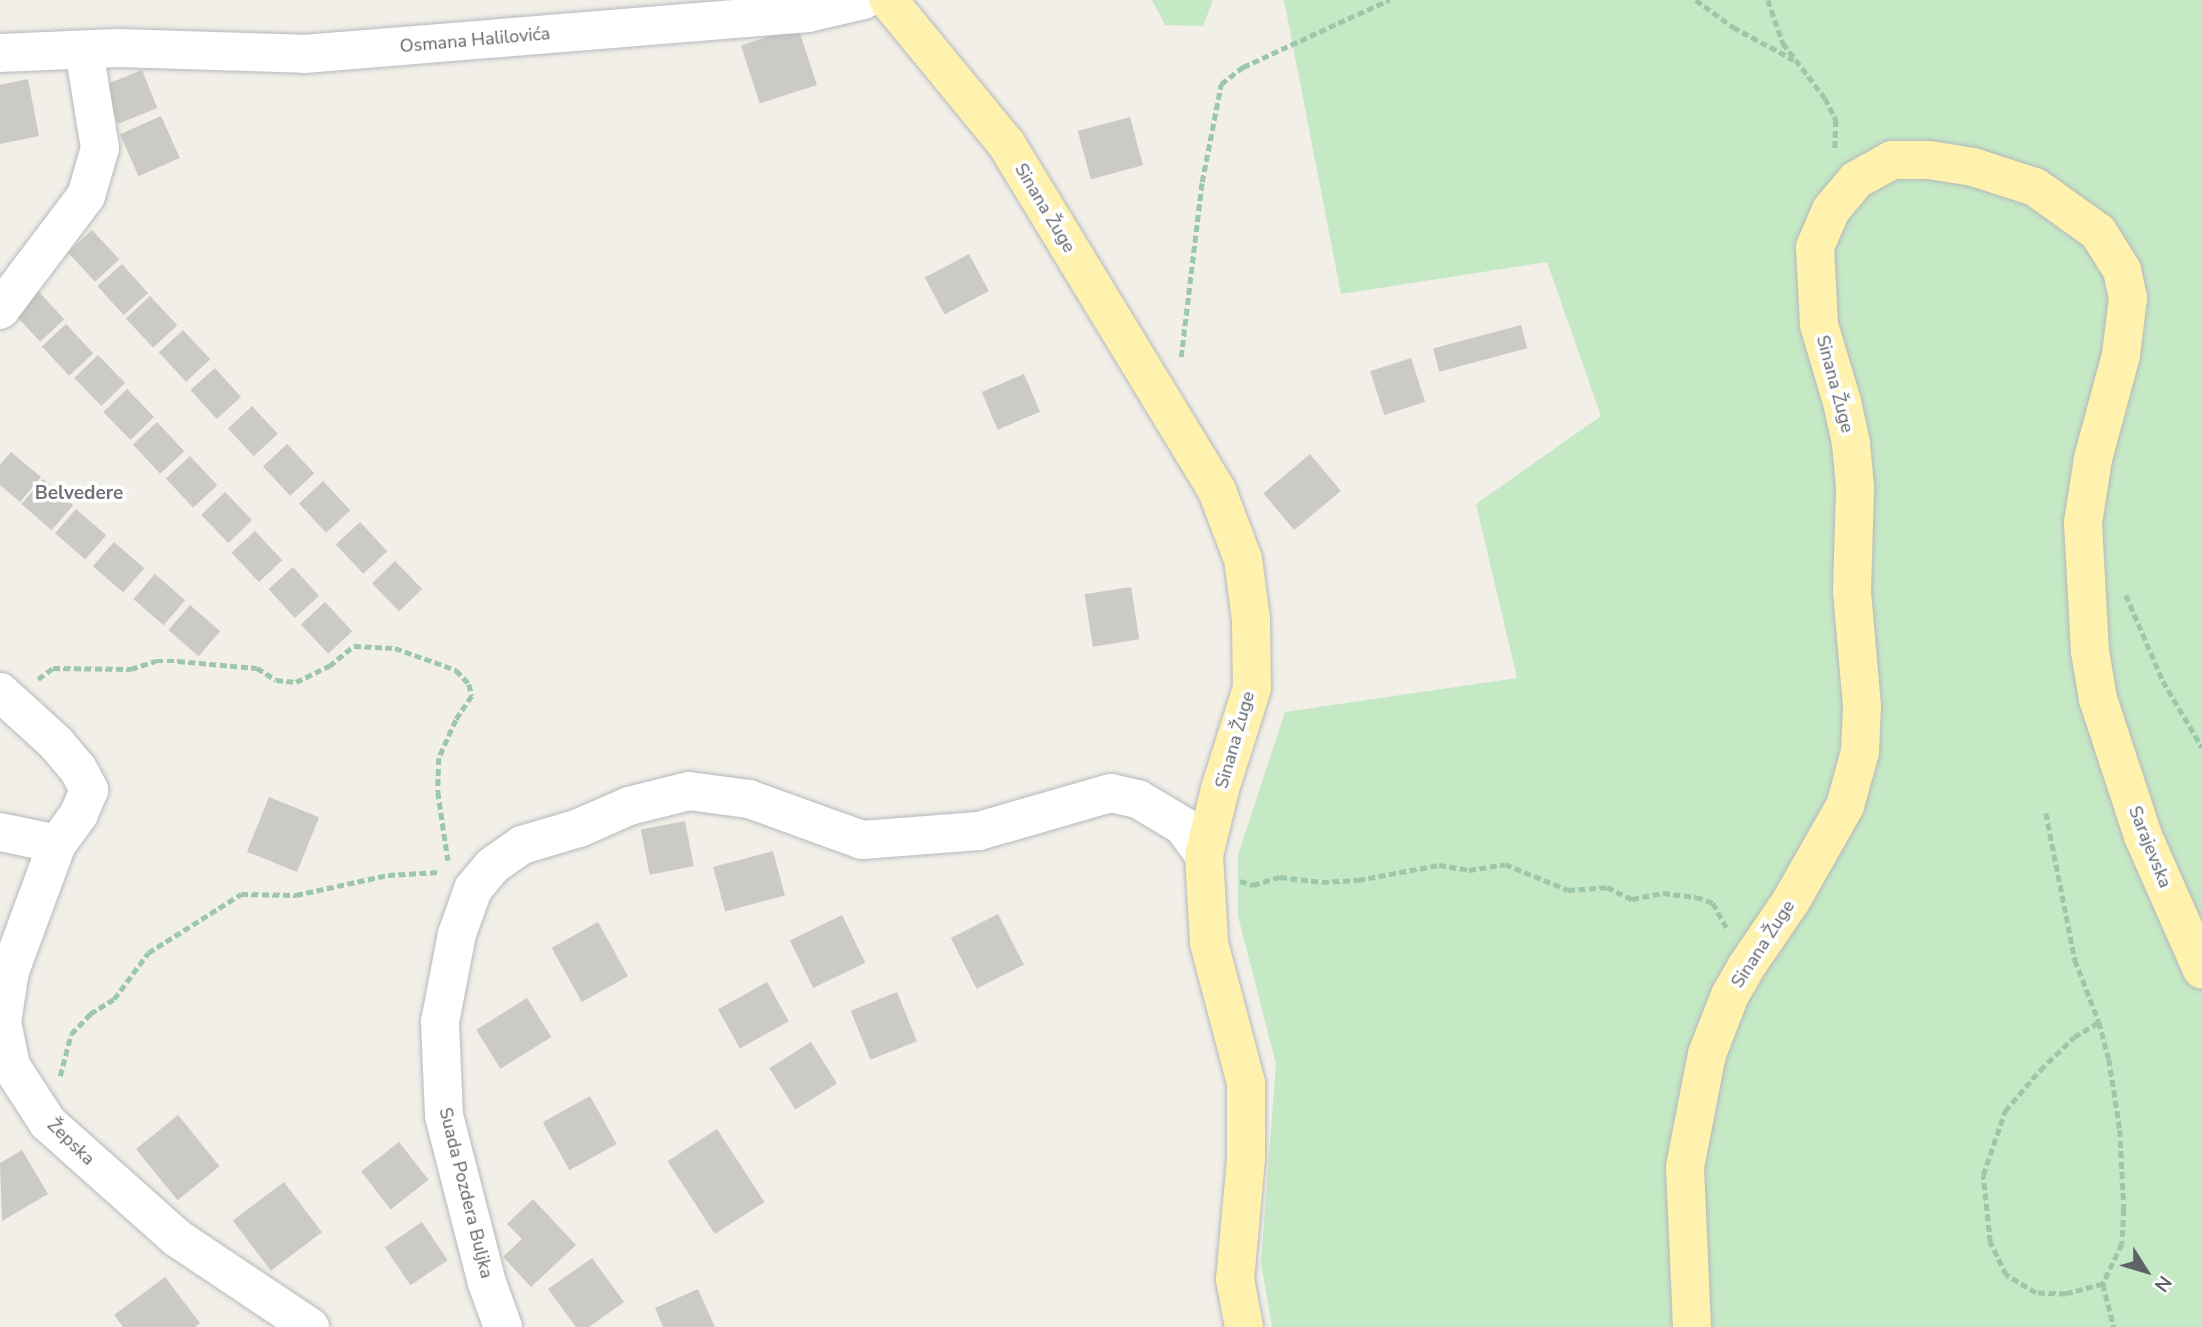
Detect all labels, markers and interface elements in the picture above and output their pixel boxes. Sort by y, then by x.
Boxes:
street label: Osmana Halilovića [399,23,551,57]
street label: Sinana Žuge [1010,160,1080,256]
street label: Sinana Žuge [1812,333,1858,435]
district label: Belvedere [35,483,123,505]
street label: Sinana Žuge [1211,689,1259,791]
street label: Sarajevska [2124,803,2176,891]
street label: Sinana Žuge [1727,896,1799,992]
street label: Suada Pozdera Buljka [434,1105,498,1281]
street label: Žepska [43,1114,99,1170]
north arrow [2111,1236,2181,1306]
text: N [2148,1270,2177,1297]

